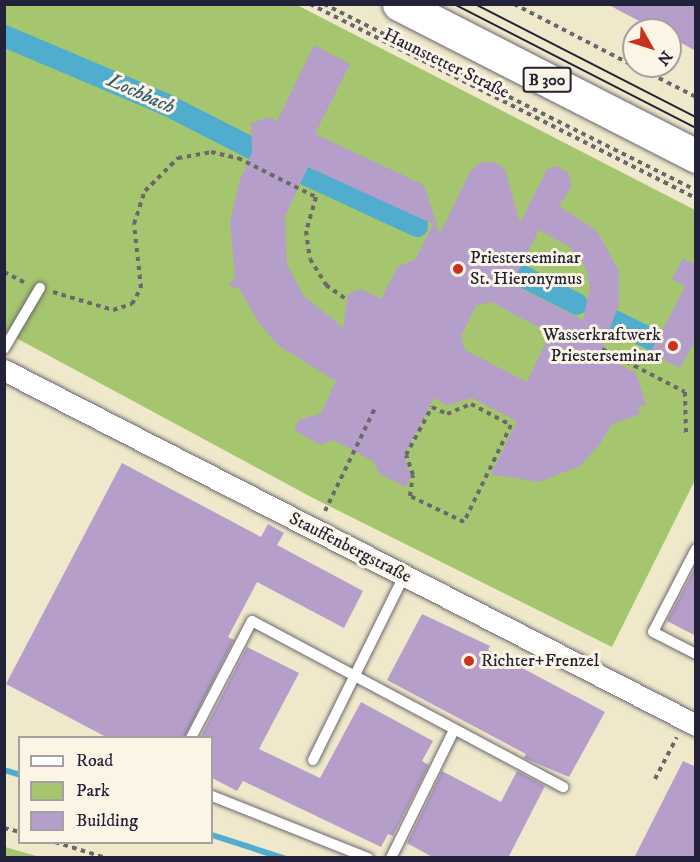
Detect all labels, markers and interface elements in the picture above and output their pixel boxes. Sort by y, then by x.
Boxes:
north arrow [622,18,682,78]
street label: Haunstetter Straße [379,24,513,104]
text: N [653,47,676,69]
road number: B 300 [522,67,572,93]
water label: Lochbach [104,69,178,119]
place label: Priesterseminar St. Hieronymus [470,248,582,290]
marker: Priesterseminar St. Hieronymus [451,262,465,276]
place label: Wasserkraftwerk Priesterseminar [543,325,661,368]
marker: Wasserkraftwerk Priesterseminar [666,339,680,353]
street label: Stauffenbergstraße [285,508,415,588]
place label: Richter+Frenzel [481,650,599,672]
marker: Richter+Frenzel [462,654,476,668]
legend [18,736,213,844]
text: Road [76,750,113,772]
text: Park [76,780,110,802]
text: Building [76,810,138,832]

